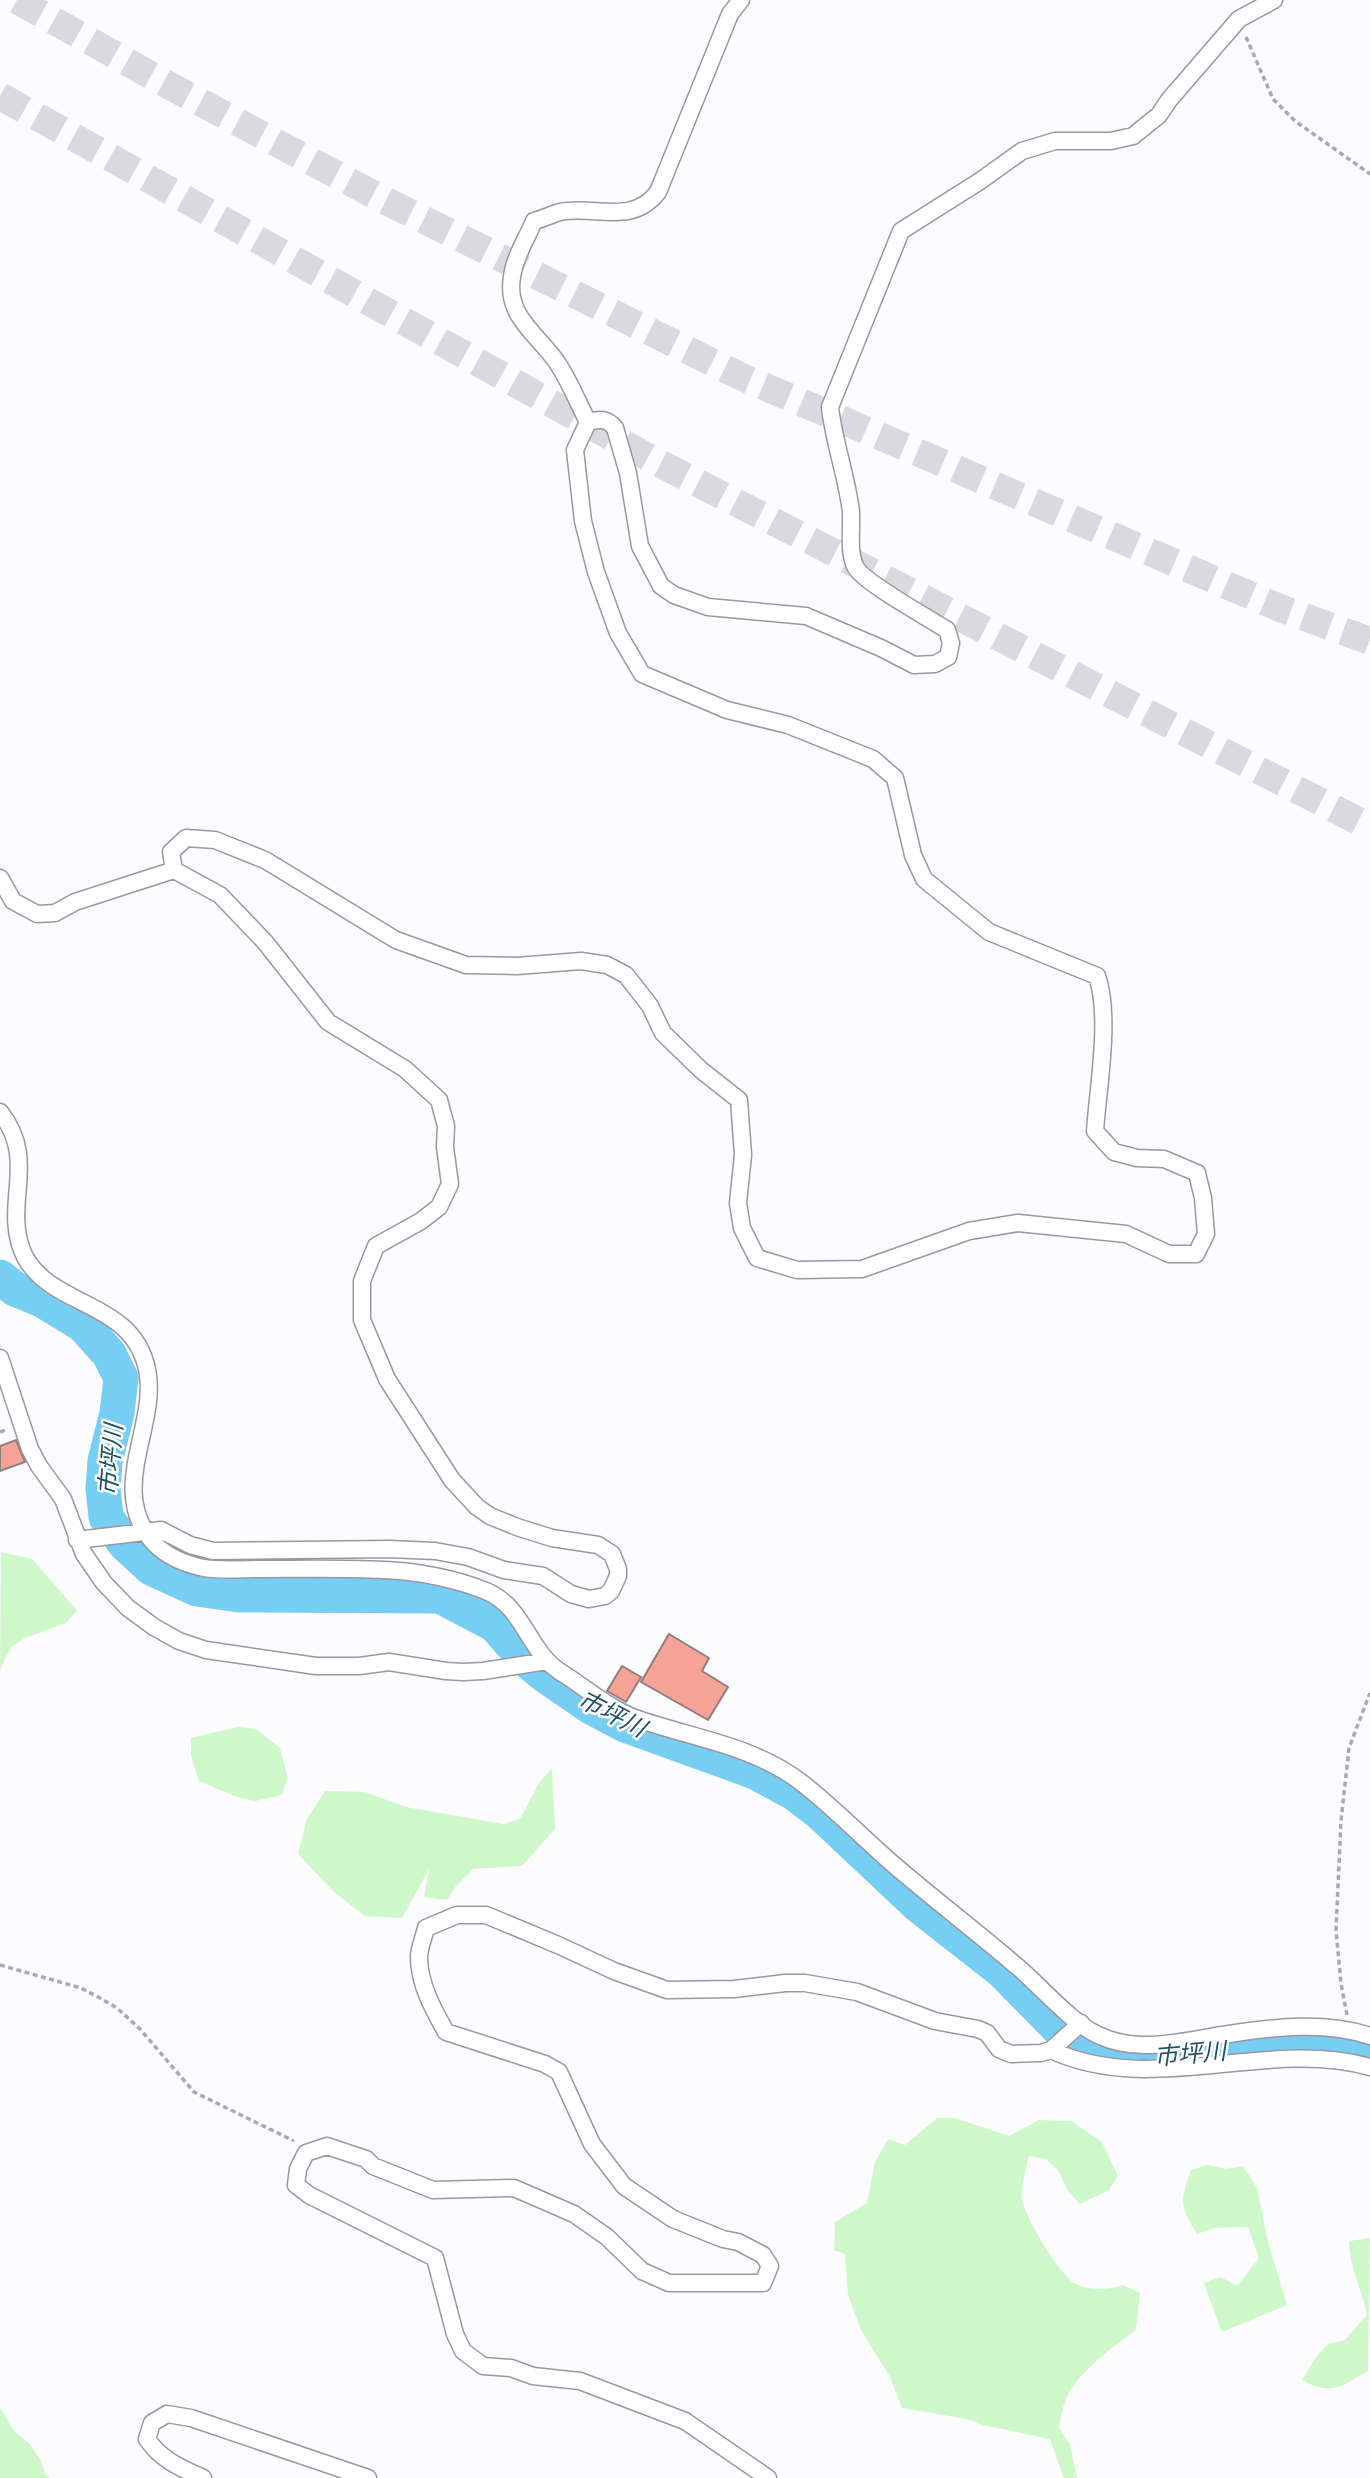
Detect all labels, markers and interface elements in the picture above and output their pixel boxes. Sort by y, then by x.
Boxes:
water label: 市坪川 [92,1420,129,1497]
water label: 市坪川 [573,1683,654,1745]
water label: 市坪川 [1153,2035,1230,2072]

